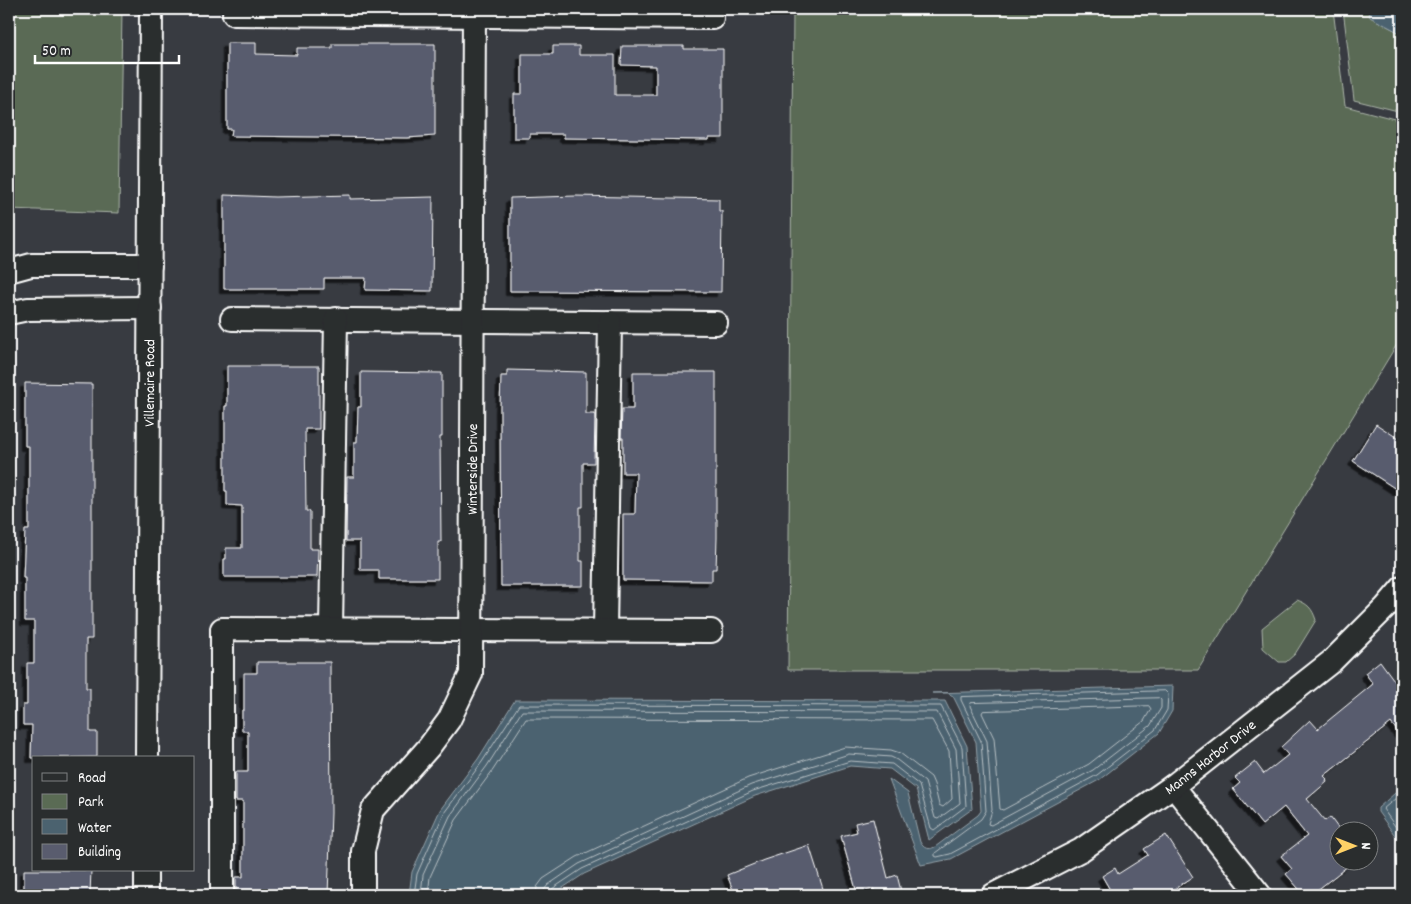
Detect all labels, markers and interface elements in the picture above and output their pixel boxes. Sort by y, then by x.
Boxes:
scale bar [35,32,179,64]
text: 50 m [42,41,71,63]
street label: Villemaire Road [140,339,162,427]
street label: Winterside Drive [463,423,485,515]
street label: Manns Harbor Drive [1161,715,1262,801]
legend [32,756,195,872]
text: Road [78,768,106,790]
text: Park [78,792,104,814]
text: Water [78,818,112,840]
north arrow [1328,822,1378,872]
text: Building [78,842,121,864]
text: N [1355,843,1375,850]

